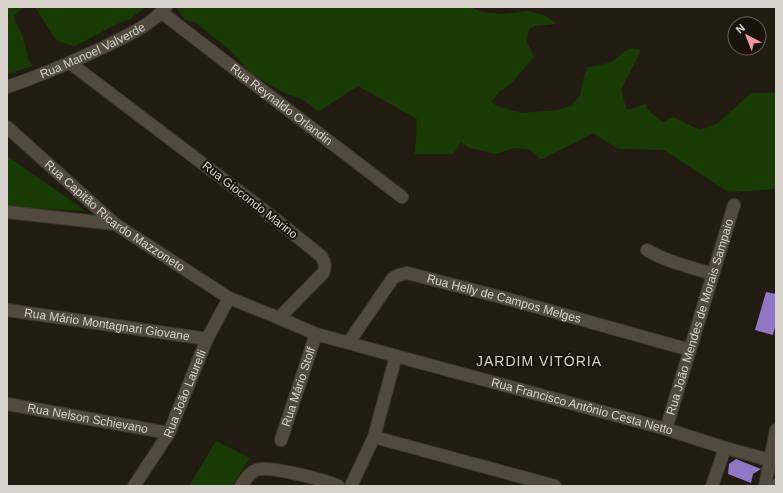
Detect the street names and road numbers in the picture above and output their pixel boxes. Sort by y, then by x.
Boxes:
street label: Rua Manoel Valverde [38,20,148,81]
street label: Rua Reynaldo Orlandin [228,61,335,148]
street label: Rua Capitão Ricardo Mazzoneto [42,157,188,275]
street label: Rua Giocondo Marino [200,159,301,242]
street label: Rua João Mendes de Morais Sampaio [664,217,736,417]
street label: Rua Helly de Campos Melges [425,271,583,326]
street label: Rua Mário Montagnari Giovane [23,306,191,343]
street label: Rua Mário Stolf [279,345,318,428]
street label: Rua João Laurelli [161,348,209,440]
street label: Rua Francisco Antônio Cesta Netto [490,375,675,438]
street label: Rua Nelson Schievano [26,401,149,436]

